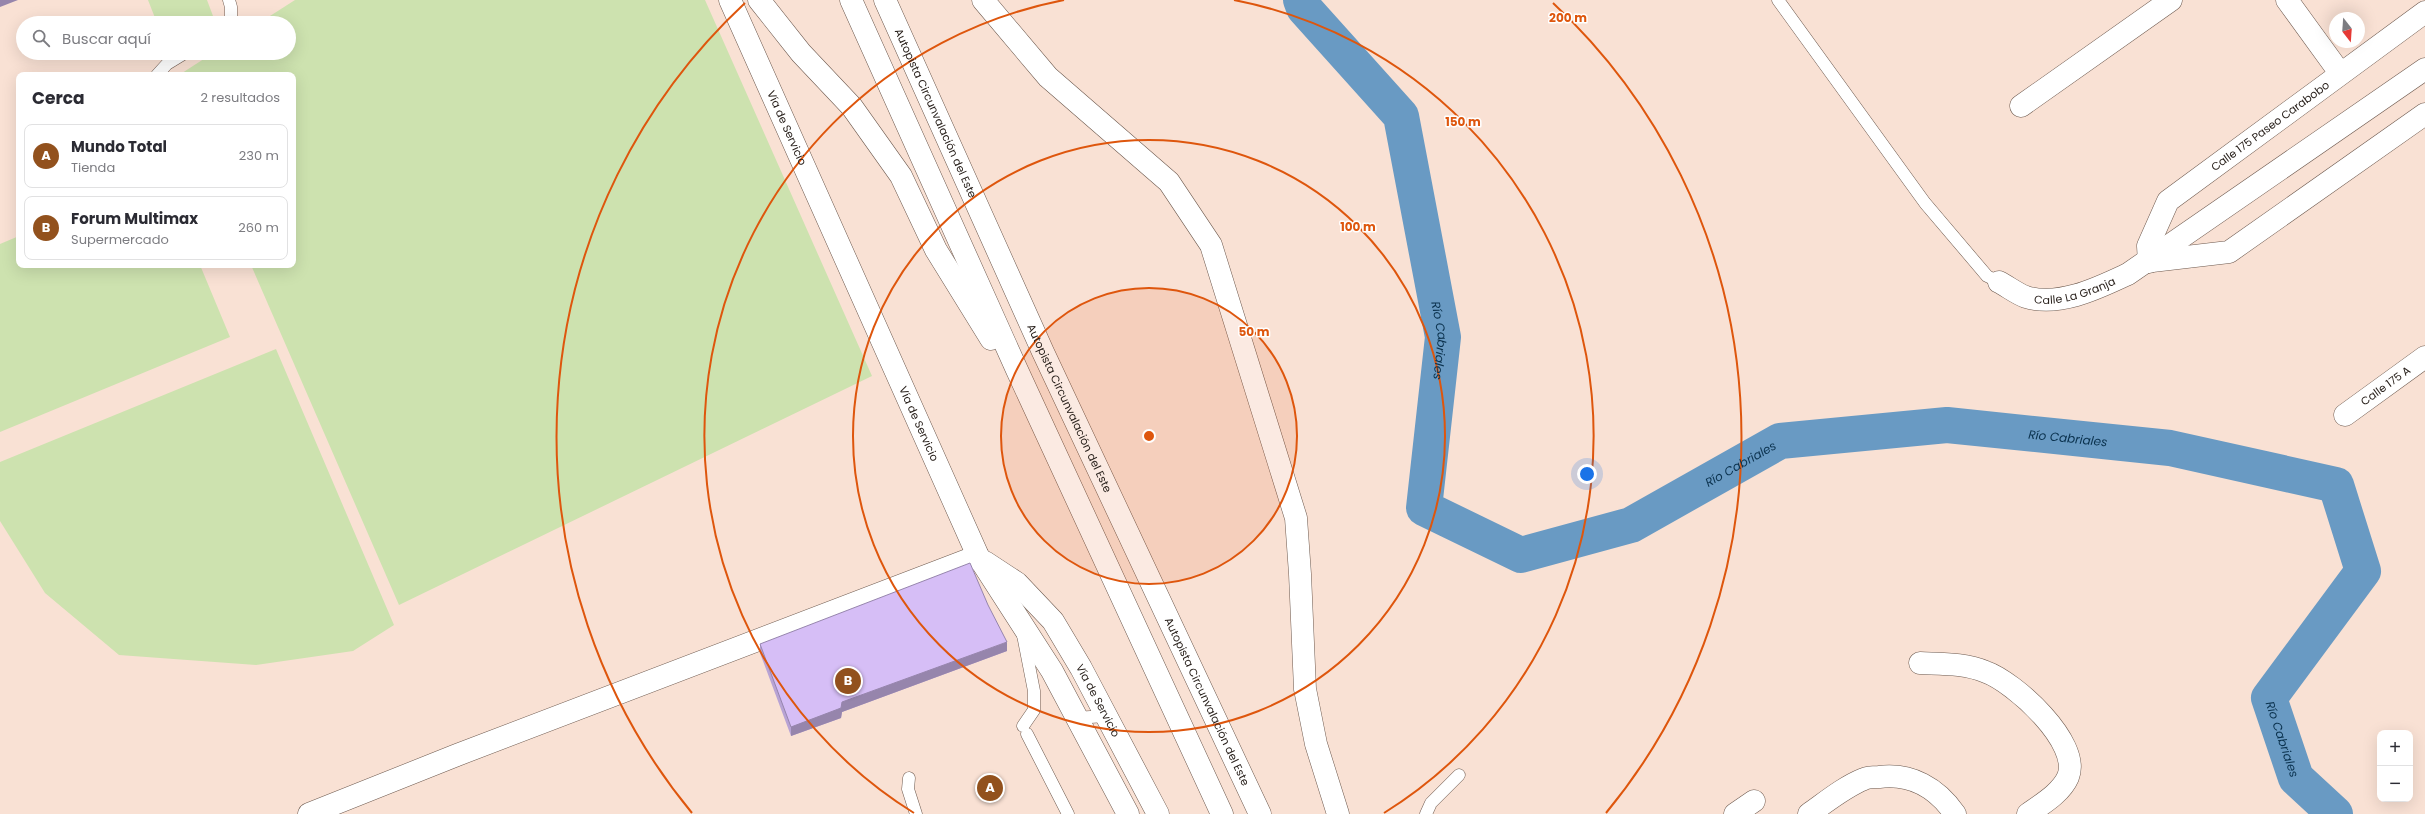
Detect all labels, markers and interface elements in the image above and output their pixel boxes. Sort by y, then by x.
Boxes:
text: 200 m [1549,9,1587,26]
north arrow [2329,12,2365,48]
search box [16,16,296,60]
street label: Autopista Circunvalación del Este [891,26,981,201]
icon: search [30,27,52,49]
text: Buscar aquí [62,28,151,49]
street label: Calle 175 Paseo Carabobo [2208,77,2333,175]
text: Cerca [32,86,85,110]
text: 2 resultados [200,88,280,107]
street label: Vía de Servicio [763,88,811,168]
text: 150 m [1445,113,1481,130]
text: Mundo Total [71,136,167,157]
text: A [41,146,51,165]
text: 230 m [239,146,279,165]
text: Tienda [71,158,115,177]
text: Forum Multimax [71,208,198,229]
text: B [42,218,50,237]
text: 260 m [238,218,279,237]
text: 100 m [1340,218,1376,235]
text: Supermercado [71,230,169,249]
street label: Calle La Granja [2033,273,2118,308]
water label: Río Cabriales [1428,300,1452,381]
street label: Autopista Circunvalación del Este [1023,321,1116,495]
text: 50 m [1239,323,1270,340]
street label: Calle 175 A [2357,362,2414,409]
street label: Vía de Servicio [895,384,943,464]
water label: Río Cabriales [2028,425,2108,450]
centre of rings [1142,429,1156,443]
water label: Río Cabriales [1702,437,1779,490]
your location [1577,464,1597,484]
street label: Autopista Circunvalación del Este [1161,615,1254,788]
street label: Vía de Servicio [1072,661,1124,740]
pin: B [835,666,861,696]
water label: Río Cabriales [2262,699,2304,779]
map controls [2377,730,2413,802]
button: + [2377,730,2413,766]
button: − [2377,766,2413,802]
pin: A [977,773,1003,803]

